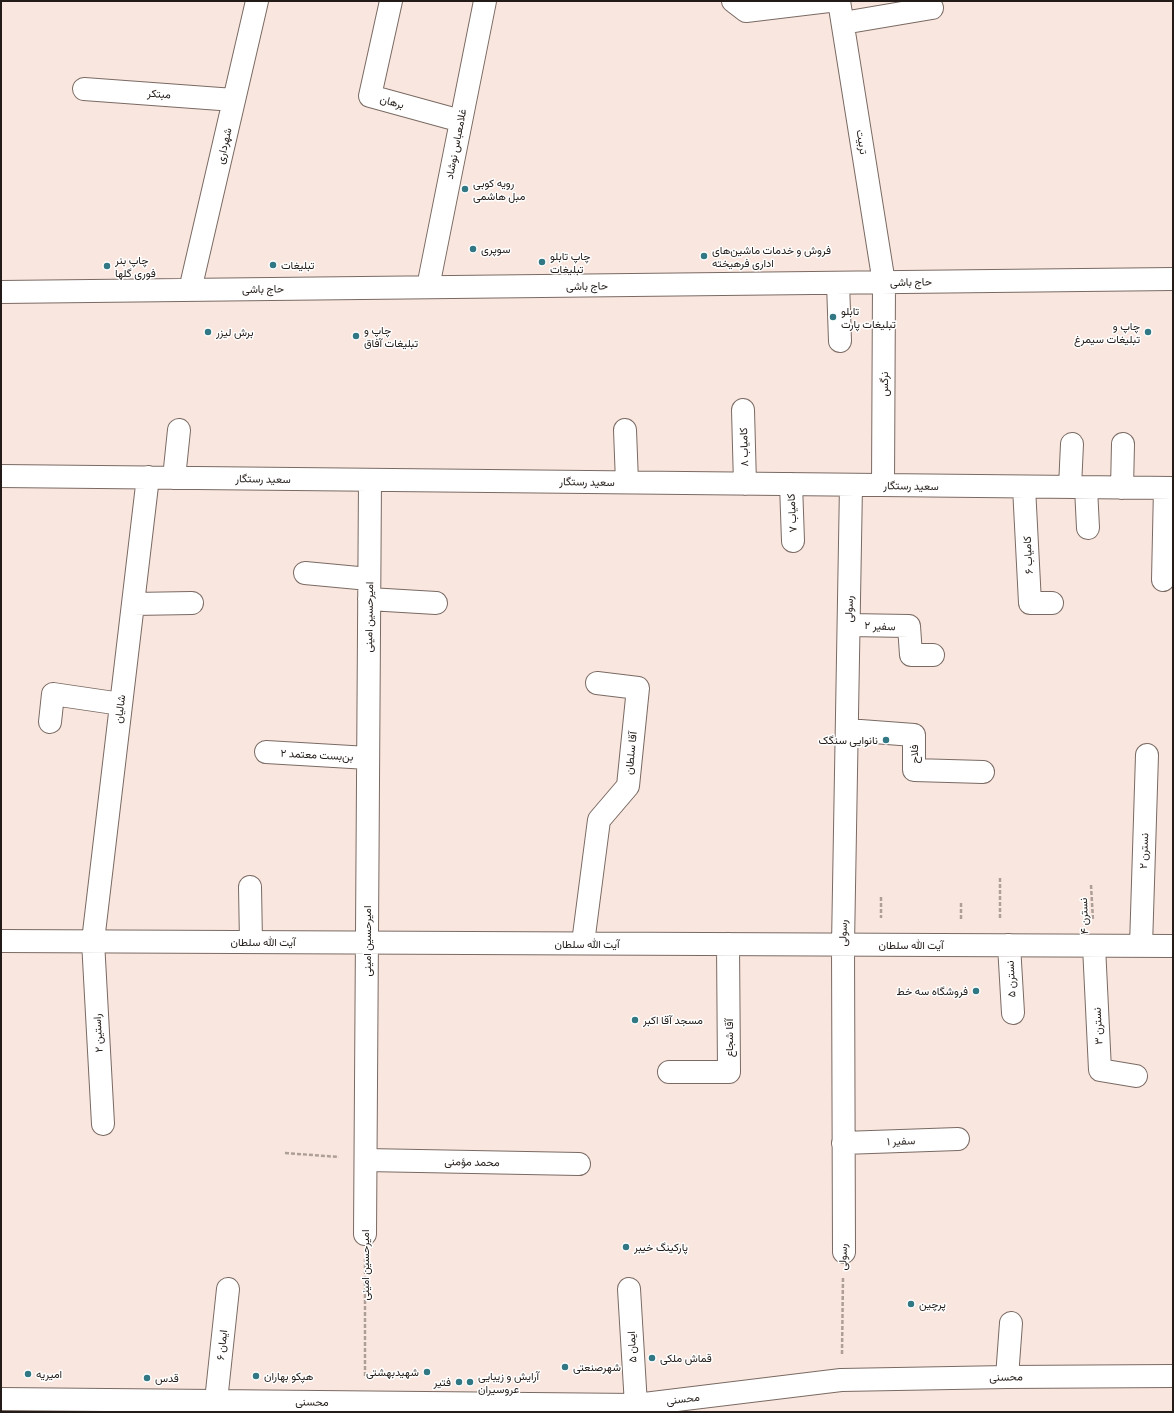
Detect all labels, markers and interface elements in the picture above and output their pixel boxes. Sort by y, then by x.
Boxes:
street label: مبتکر [147,87,171,101]
street label: برهان [378,92,406,112]
street label: غلامعباس نوشاد [443,108,469,180]
street label: شهرداری [213,127,235,165]
street label: تربیت [854,129,870,155]
place label: رویه کوبی مبل هاشمی [473,176,525,202]
marker: رویه کوبی مبل هاشمی [460,184,470,194]
place label: سوپری [481,242,510,256]
place label: فروش و خدمات ماشین‌های اداری فرهیخته [712,243,831,269]
marker: سوپری [468,244,478,254]
place label: چاپ تابلو تبلیغات [550,249,591,275]
marker: فروش و خدمات ماشین‌های اداری فرهیخته [699,251,709,261]
place label: چاپ بنر فوری گلها [115,253,156,279]
marker: چاپ تابلو تبلیغات [537,257,547,267]
place label: تبلیغات [281,258,314,272]
marker: تبلیغات [268,260,278,270]
marker: چاپ بنر فوری گلها [102,261,112,271]
street label: حاج باشی [890,275,932,289]
street label: حاج باشی [566,279,608,293]
street label: حاج باشی [242,282,284,296]
place label: تابلو تبلیغات پارت [841,304,896,330]
marker: تابلو تبلیغات پارت [828,312,838,322]
place label: چاپ و تبلیغات سیمرغ [1074,319,1140,345]
place label: چاپ و تبلیغات آفاق [364,323,418,349]
place label: برش لیزر [216,325,254,339]
marker: برش لیزر [203,327,213,337]
marker: چاپ و تبلیغات سیمرغ [1143,327,1153,337]
marker: چاپ و تبلیغات آفاق [351,331,361,341]
street label: نرگس [877,372,891,396]
street label: کامیاب ۸ [737,427,751,467]
street label: سعید رستگار [235,472,291,486]
street label: سعید رستگار [559,475,615,489]
street label: سعید رستگار [883,479,939,493]
street label: کامیاب ۷ [784,493,800,533]
street label: کامیاب ۶ [1020,536,1036,574]
street label: امیرحسین امینی [362,581,376,653]
street label: رسولی [842,595,856,623]
street label: سفیر ۲ [864,619,896,633]
street label: شالیان [112,694,128,724]
street label: آقا سلطان [622,731,640,775]
place label: نانوایی سنگک [818,733,878,747]
marker: نانوایی سنگک [881,735,891,745]
street label: فلاح [907,744,921,764]
street label: بن‌بست معتمد ۲ [280,746,354,764]
street label: نسترن ۲ [1137,833,1151,869]
street label: نسترن ۴ [1077,898,1091,934]
street label: امیرحسین امینی [360,906,374,976]
street label: رسولی [836,919,850,947]
street label: آیت الله سلطان [230,935,296,949]
street label: آیت الله سلطان [554,937,620,951]
street label: آیت الله سلطان [878,938,944,952]
street label: نسترن ۵ [1003,960,1019,998]
place label: فروشگاه سه خط [897,984,968,998]
marker: فروشگاه سه خط [971,986,981,996]
street label: نسترن ۳ [1090,1007,1106,1045]
street label: راستین ۲ [90,1013,106,1053]
place label: مسجد آقا اکبر [643,1013,703,1027]
marker: مسجد آقا اکبر [630,1015,640,1025]
street label: آقا شجاع [722,1019,736,1057]
street label: سفیر ۱ [887,1134,915,1148]
street label: محمد مؤمنی [444,1155,500,1169]
street label: امیرحسین امینی [358,1230,372,1300]
place label: پارکینگ خیبر [634,1240,688,1254]
marker: پارکینگ خیبر [621,1242,631,1252]
street label: رسولی [836,1243,850,1271]
place label: پرچین [919,1297,946,1311]
marker: پرچین [906,1299,916,1309]
street label: ایمان ۶ [214,1329,230,1361]
street label: ایمان ۵ [625,1331,639,1363]
place label: قماش ملکی [660,1351,712,1365]
marker: قماش ملکی [647,1353,657,1363]
place label: شهرصنعتی [573,1360,621,1374]
marker: شهرصنعتی [560,1362,570,1372]
place label: شهیدبهشتی [366,1365,419,1379]
place label: امیریه [36,1367,62,1381]
marker: شهیدبهشتی [422,1367,432,1377]
marker: امیریه [23,1369,33,1379]
place label: هپکو بهاران [264,1369,313,1383]
place label: آرایش و زیبایی عروسیران [478,1369,539,1395]
street label: محسنی [989,1370,1023,1384]
place label: قدس [155,1371,179,1385]
marker: هپکو بهاران [251,1371,261,1381]
marker: قدس [142,1373,152,1383]
place label: فتیر [433,1375,451,1389]
marker: فتیر [454,1377,464,1387]
marker: آرایش و زیبایی عروسیران [465,1377,475,1387]
street label: محسنی [666,1390,700,1408]
street label: محسنی [295,1395,329,1409]

